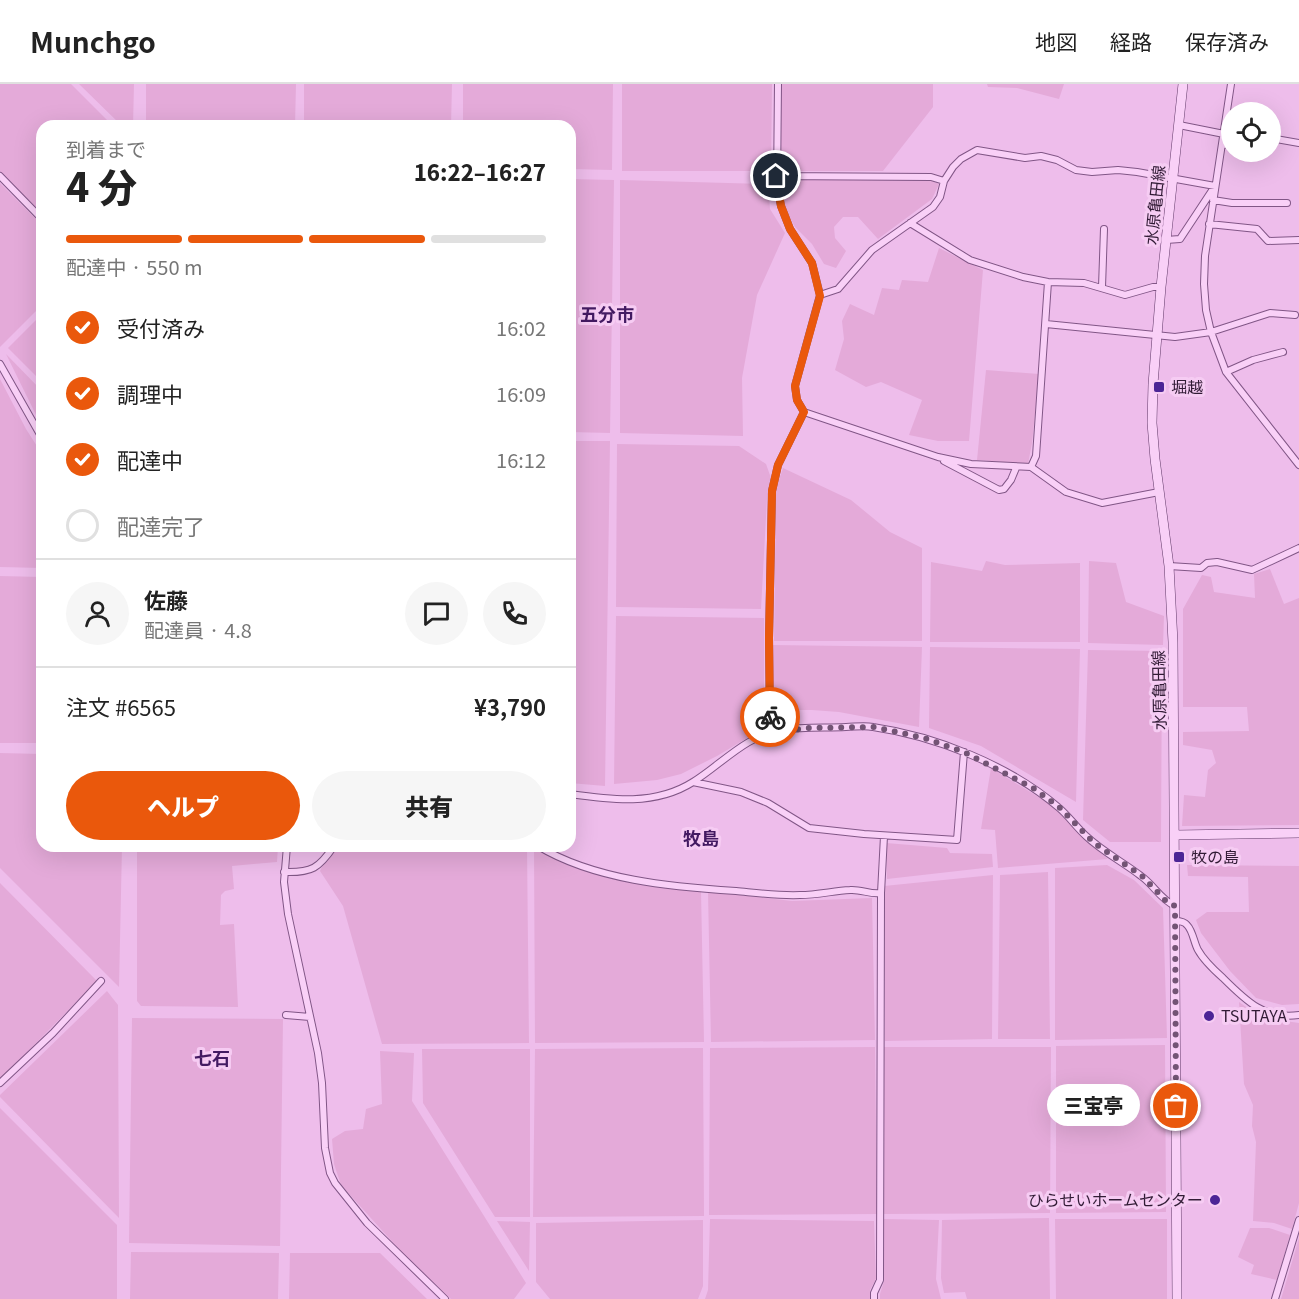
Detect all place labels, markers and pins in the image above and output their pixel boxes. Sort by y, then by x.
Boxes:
pin [750,150,801,201]
place label: 堀越 [1171,374,1203,398]
marker: 堀越 [1152,380,1166,394]
place label: 牧の島 [1191,844,1239,868]
marker: 牧の島 [1172,850,1186,864]
place label: TSUTAYA [1221,1003,1287,1027]
marker: TSUTAYA [1202,1009,1216,1023]
pin [1150,1080,1201,1131]
callout: 三宝亭 [1047,1085,1140,1127]
place label: ひらせいホームセンター [1028,1187,1203,1211]
marker: ひらせいホームセンター [1208,1193,1222,1207]

